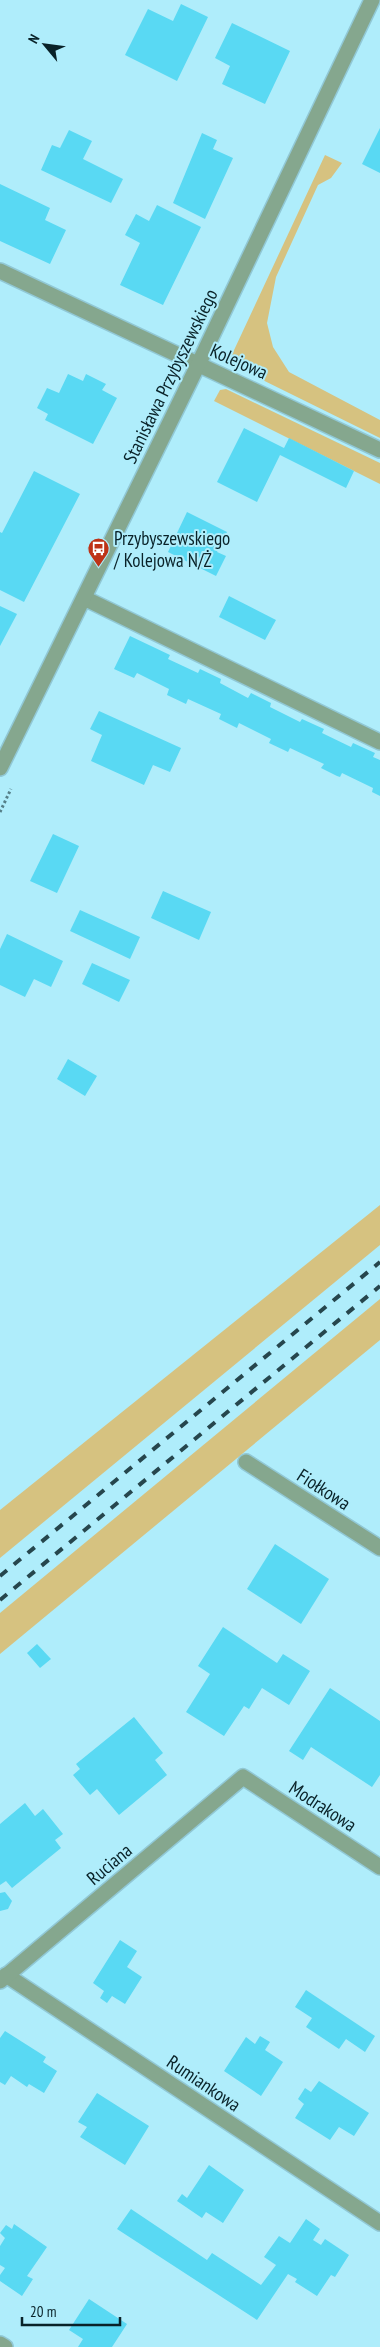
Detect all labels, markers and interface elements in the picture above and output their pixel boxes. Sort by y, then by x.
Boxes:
north arrow [20,20,70,70]
text: N [24,31,43,46]
street label: Stanisława Przybyszewskiego [117,285,223,467]
street label: Kolejowa [207,338,271,384]
place label: Przybyszewskiego / Kolejowa N/Ż [113,526,230,572]
bus stop icon: Przybyszewskiego / Kolejowa N/Ż [86,537,110,568]
street label: Fiołkowa [293,1463,355,1515]
street label: Modrakowa [285,1775,361,1837]
street label: Ruciana [81,1838,137,1890]
street label: Rumiankowa [163,2050,245,2116]
scale bar [22,2294,120,2326]
text: 20 m [30,2302,56,2321]

